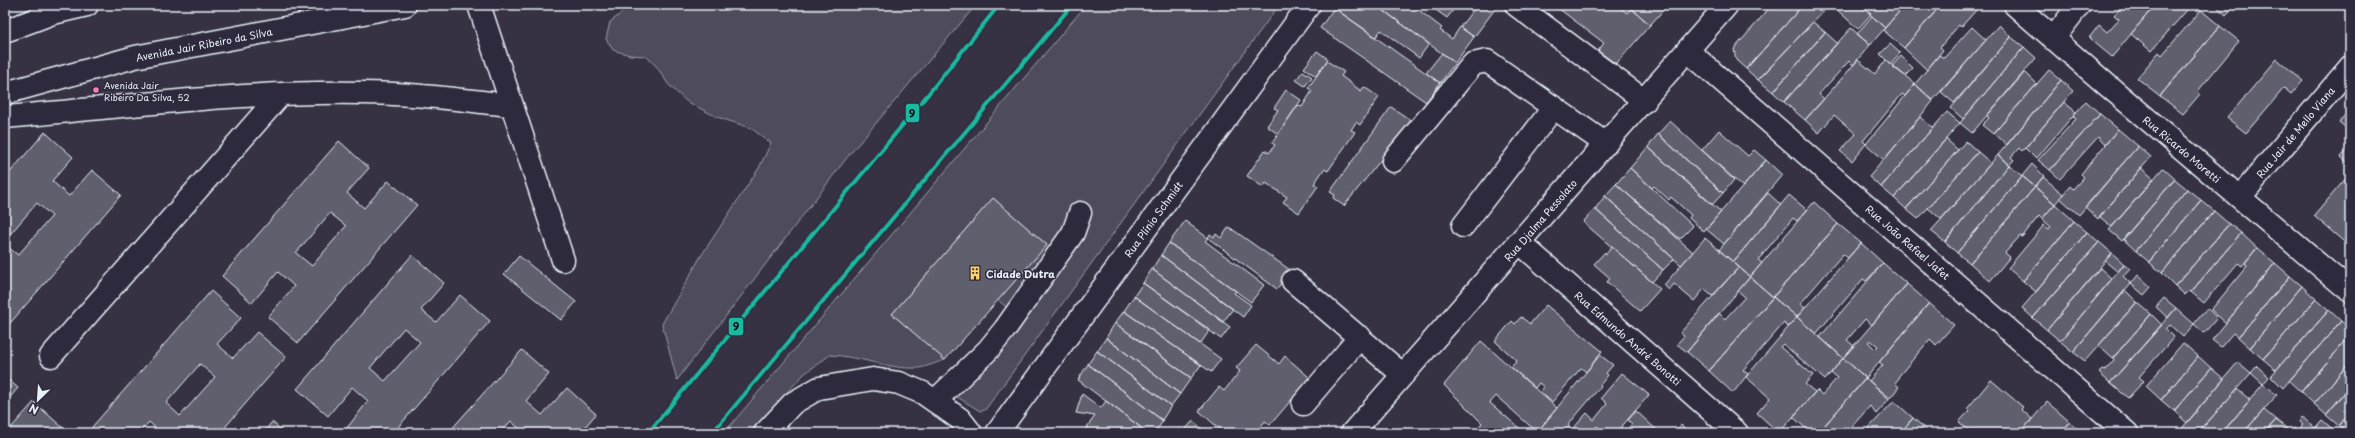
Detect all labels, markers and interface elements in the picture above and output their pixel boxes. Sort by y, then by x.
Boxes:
street label: Avenida Jair Ribeiro da Silva [134,23,274,65]
place label: Avenida Jair Ribeiro Da Silva, 52 [104,78,190,104]
street label: Rua Jair de Mello Viana [2252,83,2338,181]
marker: Avenida Jair Ribeiro Da Silva, 52 [91,85,101,95]
line badge: 9 [905,103,920,123]
text: 9 [909,104,916,121]
street label: Rua Ricardo Moretti [2140,112,2224,186]
street label: Rua Djalma Pessolato [1500,175,1580,264]
street label: Rua Plínio Schmidt [1120,178,1186,260]
street label: Rua João Rafael Jafet [1863,201,1953,283]
building icon: Cidade Dutra [967,265,983,281]
place label: Cidade Dutra [986,266,1055,281]
street label: Rua Edmundo André Bonotti [1571,287,1685,389]
line badge: 9 [728,317,744,336]
text: 9 [733,317,740,334]
north arrow [18,380,58,420]
text: N [26,400,41,419]

